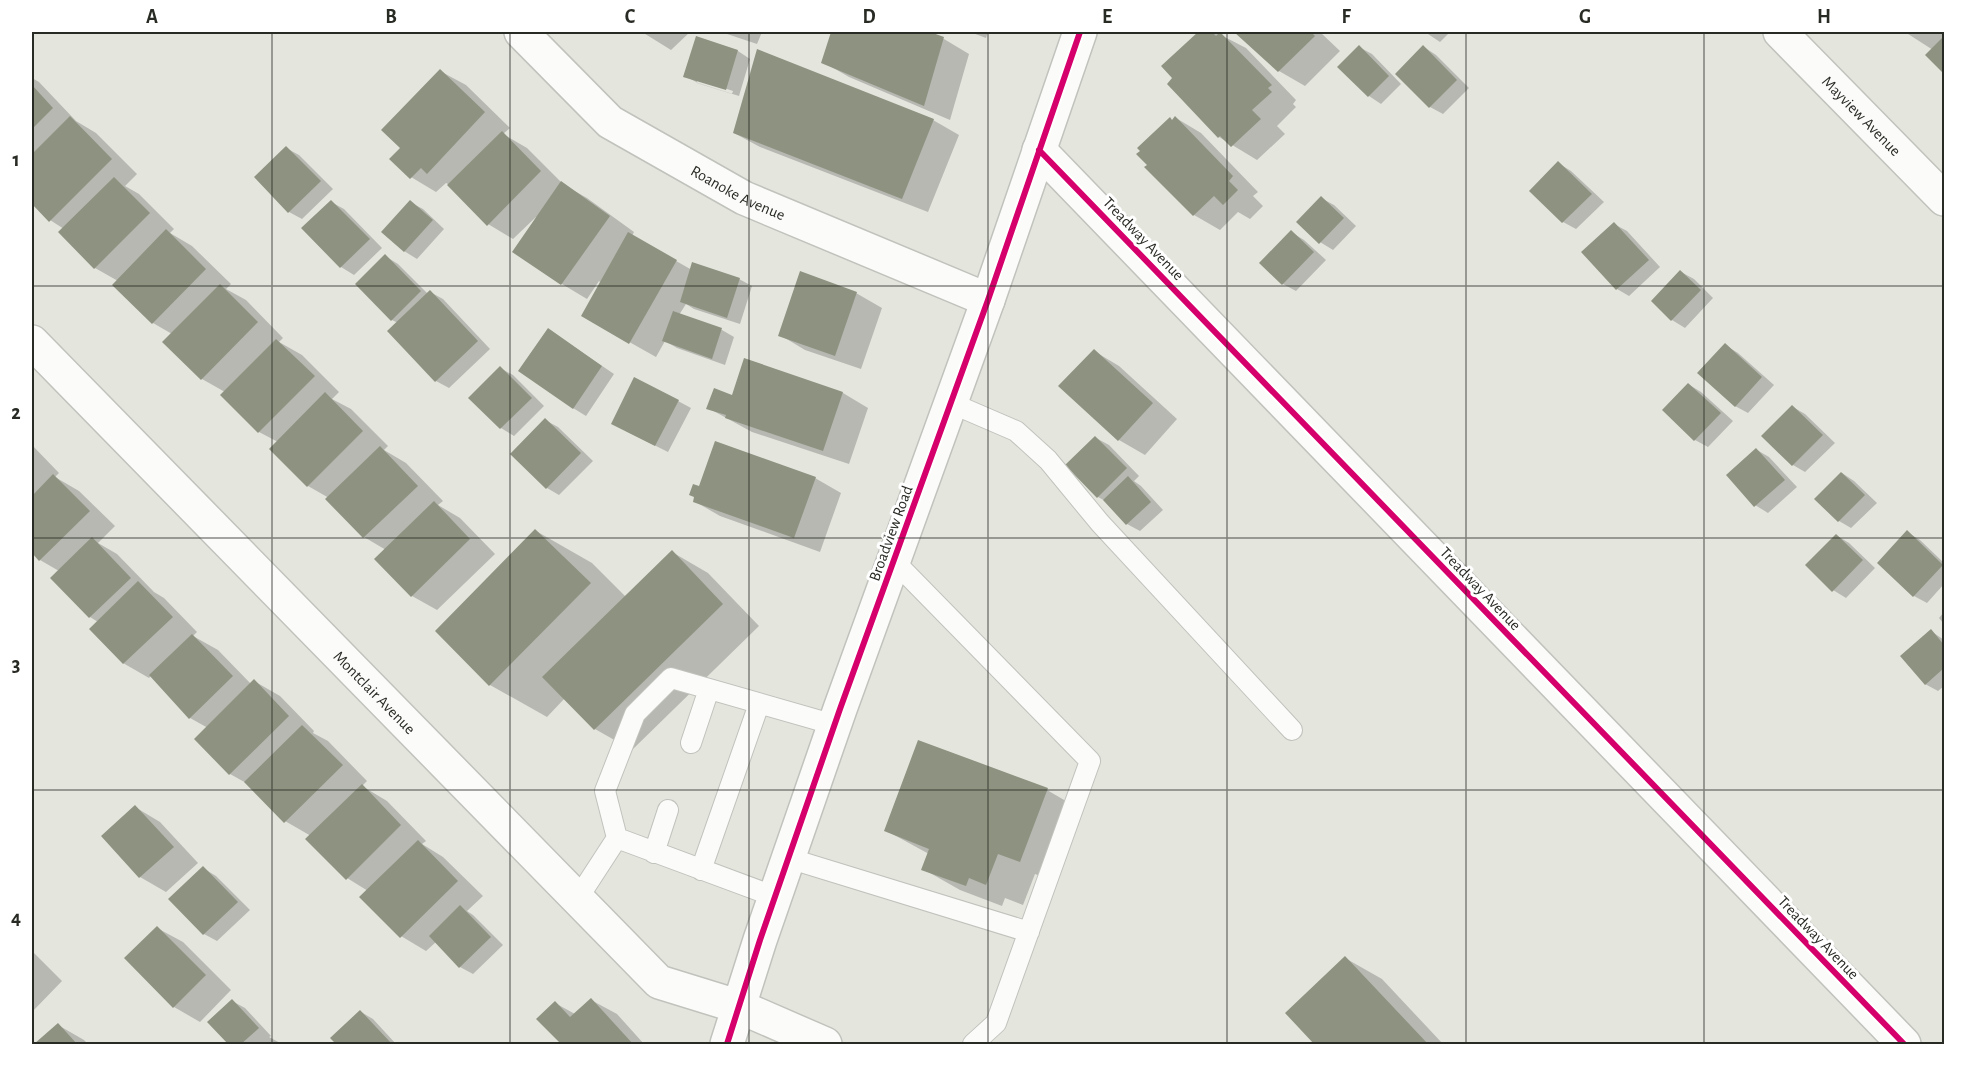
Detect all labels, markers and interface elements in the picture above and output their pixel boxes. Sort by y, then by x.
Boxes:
text: A [146,7,158,27]
text: B [385,7,397,27]
text: C [625,7,636,27]
text: D [862,7,876,27]
text: E [1102,7,1112,27]
text: F [1341,7,1351,27]
text: G [1579,7,1591,27]
text: H [1817,7,1831,27]
street label: Mayview Avenue [1819,73,1904,159]
text: 1 [12,150,20,170]
street label: Roanoke Avenue [688,163,787,223]
street label: Treadway Avenue [1099,194,1187,284]
text: 2 [11,403,21,423]
street label: Broadview Road [866,483,916,583]
street label: Treadway Avenue [1436,544,1524,634]
street label: Montclair Avenue [330,648,418,737]
text: 3 [12,655,20,675]
street label: Treadway Avenue [1774,893,1862,983]
text: 4 [11,908,21,928]

